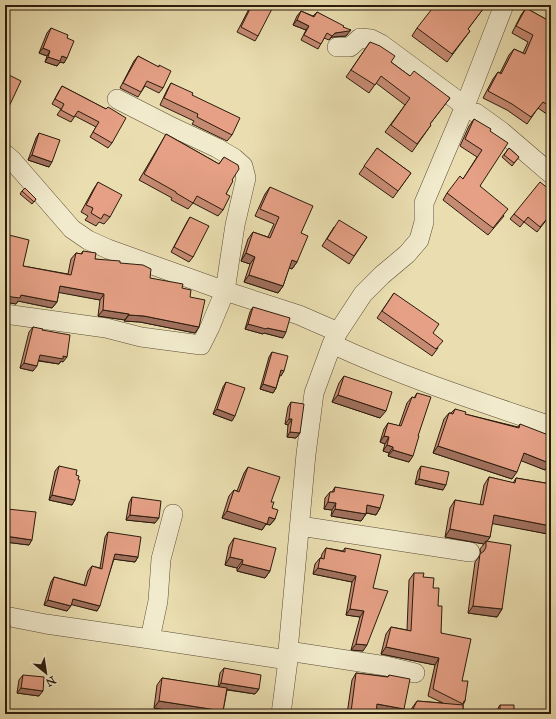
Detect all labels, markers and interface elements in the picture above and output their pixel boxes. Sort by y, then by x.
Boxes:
north arrow [26,653,66,693]
text: N [43,673,58,690]

